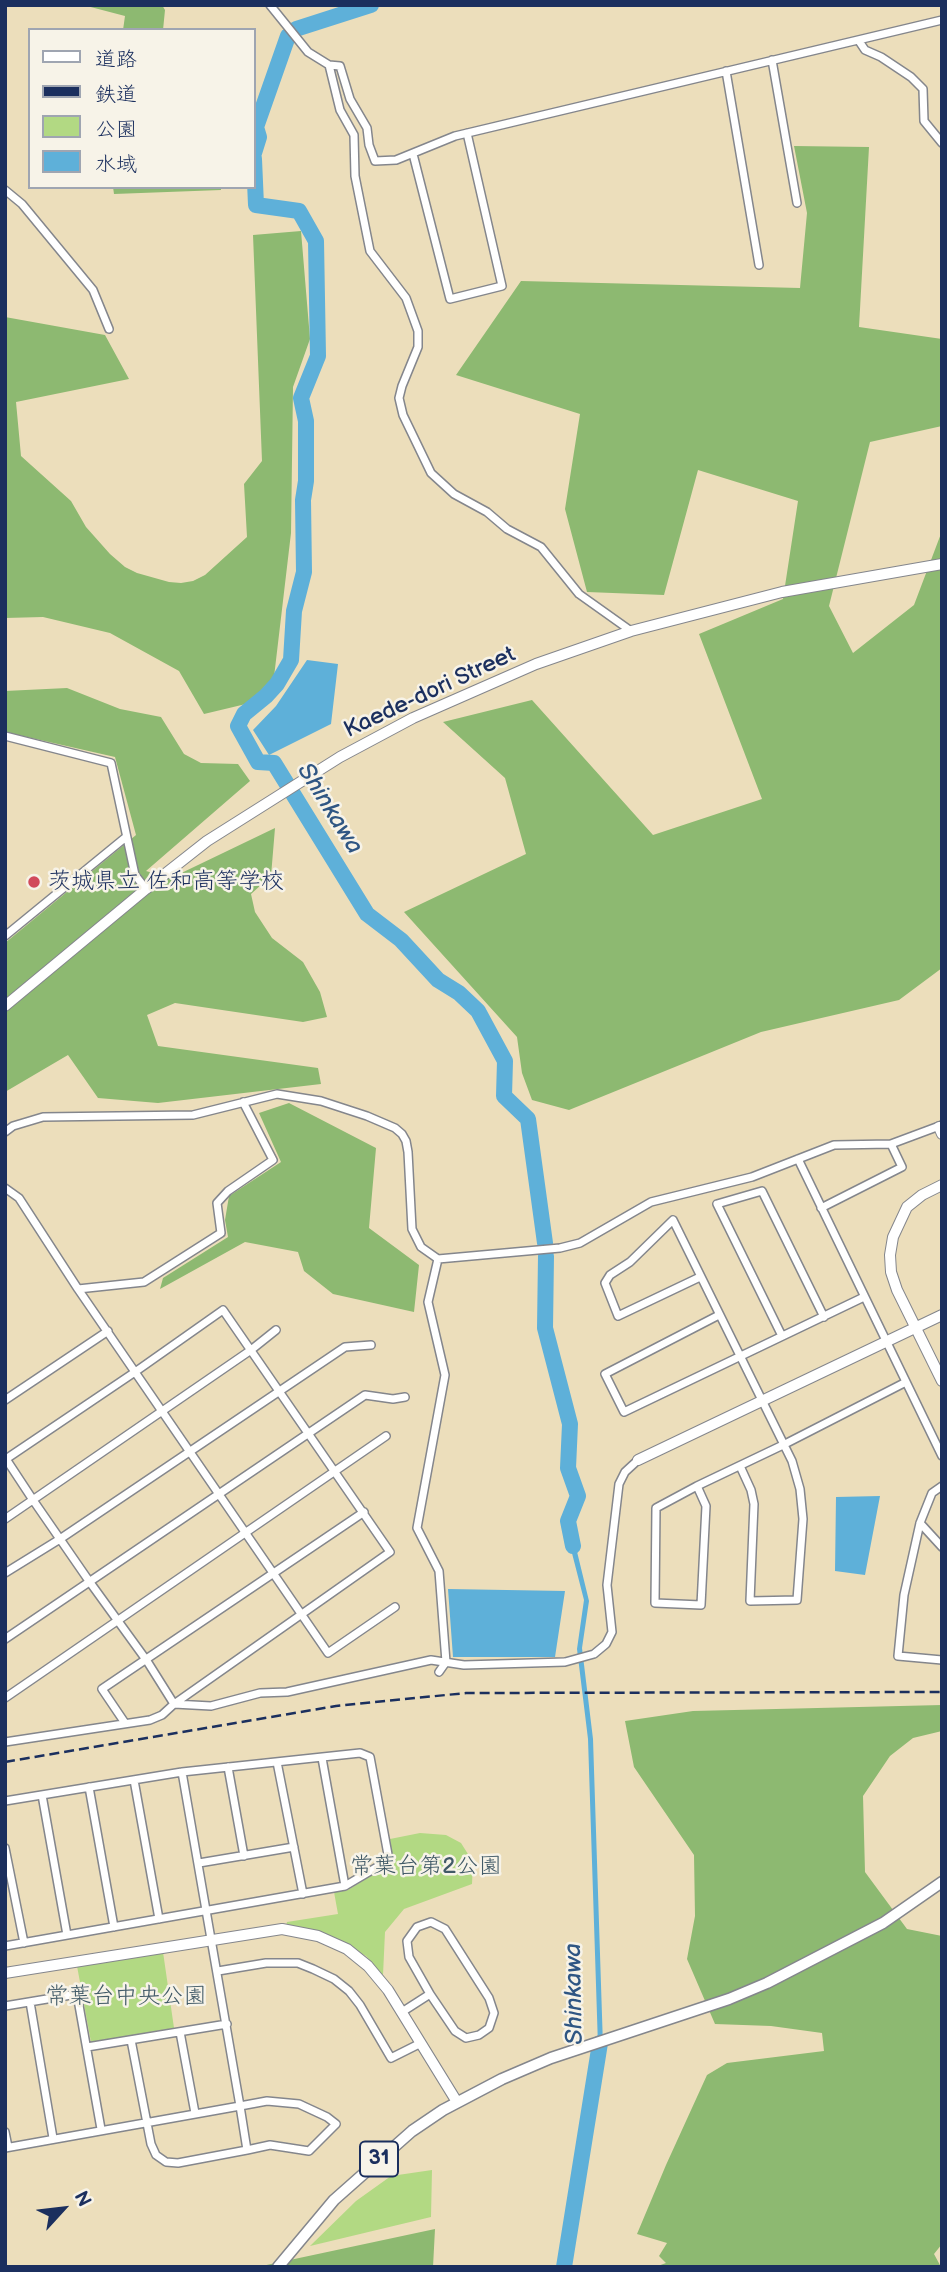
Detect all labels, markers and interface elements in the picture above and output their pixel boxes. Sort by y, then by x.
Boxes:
legend [28,28,256,189]
text: 道路 [95,47,137,72]
text: 鉄道 [95,82,137,107]
text: 公園 [95,117,137,142]
text: 水域 [95,152,137,177]
street label: Kaede-dori Street [340,641,520,745]
water label: Shinkawa [290,758,368,860]
place label: 茨城県立 佐和高等学校 [48,868,284,896]
marker: 茨城県立 佐和高等学校 [26,874,42,890]
park label: 常葉台第2公園 [350,1853,502,1881]
water label: Shinkawa [560,1943,590,2045]
park label: 常葉台中央公園 [46,1983,206,2011]
road number: 31 [360,2142,398,2176]
north arrow [28,2174,98,2244]
text: N [69,2188,96,2211]

